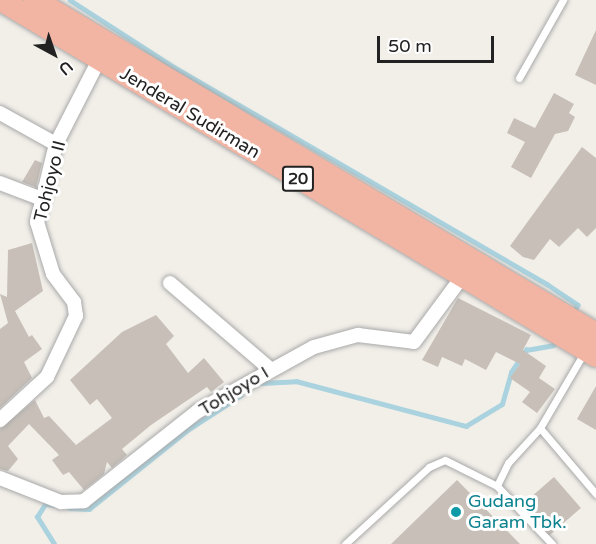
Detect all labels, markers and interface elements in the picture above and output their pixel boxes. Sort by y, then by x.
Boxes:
north arrow [24,24,84,84]
scale bar [380,24,497,62]
text: 50 m [388,35,432,57]
text: U [54,56,77,79]
street label: Jenderal Sudirman [116,63,264,163]
street label: Tohjoyo II [30,138,70,224]
road number: 20 [282,166,314,192]
street label: Tohjoyo I [195,362,273,420]
place label: Gudang Garam Tbk. [468,491,567,534]
marker: Gudang Garam Tbk. [449,505,463,519]

